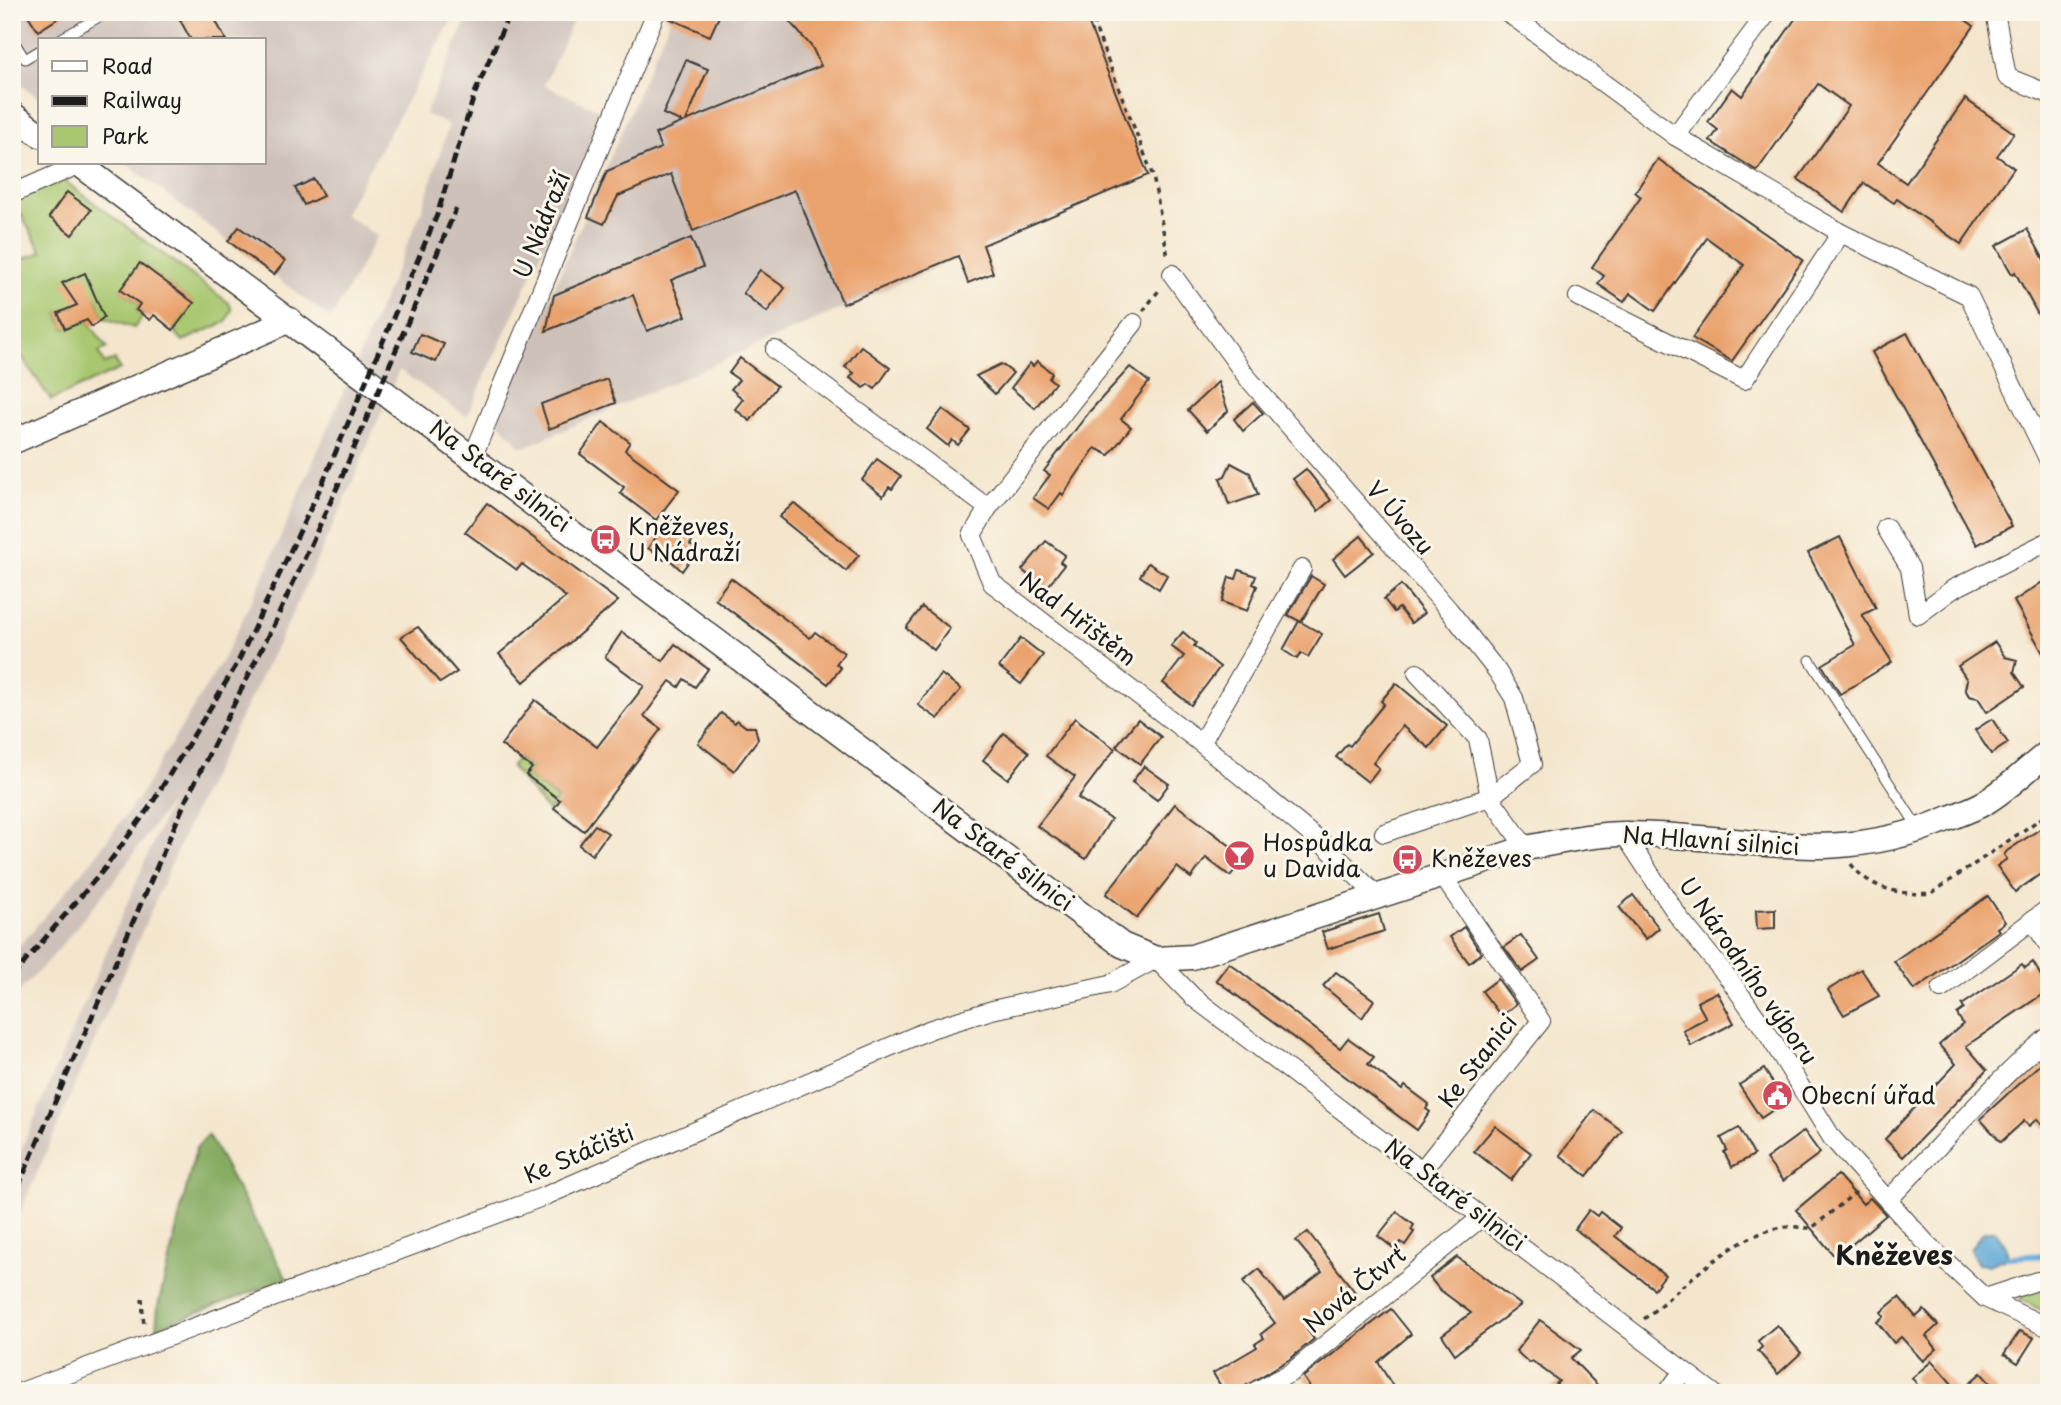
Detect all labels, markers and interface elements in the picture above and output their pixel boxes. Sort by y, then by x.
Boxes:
legend [38,38,266,164]
text: Road [102,49,153,81]
text: Railway [102,83,182,115]
text: Park [102,119,149,151]
street label: U Nádraží [503,165,578,283]
street label: Na Staré silnici [423,410,579,540]
street label: V Úvozu [1359,472,1443,562]
place label: Kněževes, U Nádraží [628,508,741,569]
bus stop icon: Kněževes, U Nádraží [588,523,622,557]
street label: Nad Hřištěm [1013,562,1145,673]
street label: Na Staré silnici [926,789,1082,919]
street label: Na Hlavní silnici [1621,816,1801,863]
place label: Hospůdka u Davida [1263,824,1373,885]
bar icon: Hospůdka u Davida [1223,839,1257,873]
place label: Kněževes [1431,840,1532,875]
bus stop icon: Kněževes [1391,842,1425,876]
street label: U Národního výboru [1671,869,1827,1071]
street label: Ke Stanici [1429,1006,1525,1114]
place label: Obecní úřad [1801,1077,1935,1112]
public building icon: Obecní úřad [1761,1079,1795,1113]
street label: Ke Stáčišti [518,1114,639,1191]
street label: Na Staré silnici [1378,1129,1534,1259]
district label: Kněževes [1835,1235,1953,1274]
street label: Nová Čtvrť [1296,1237,1413,1341]

